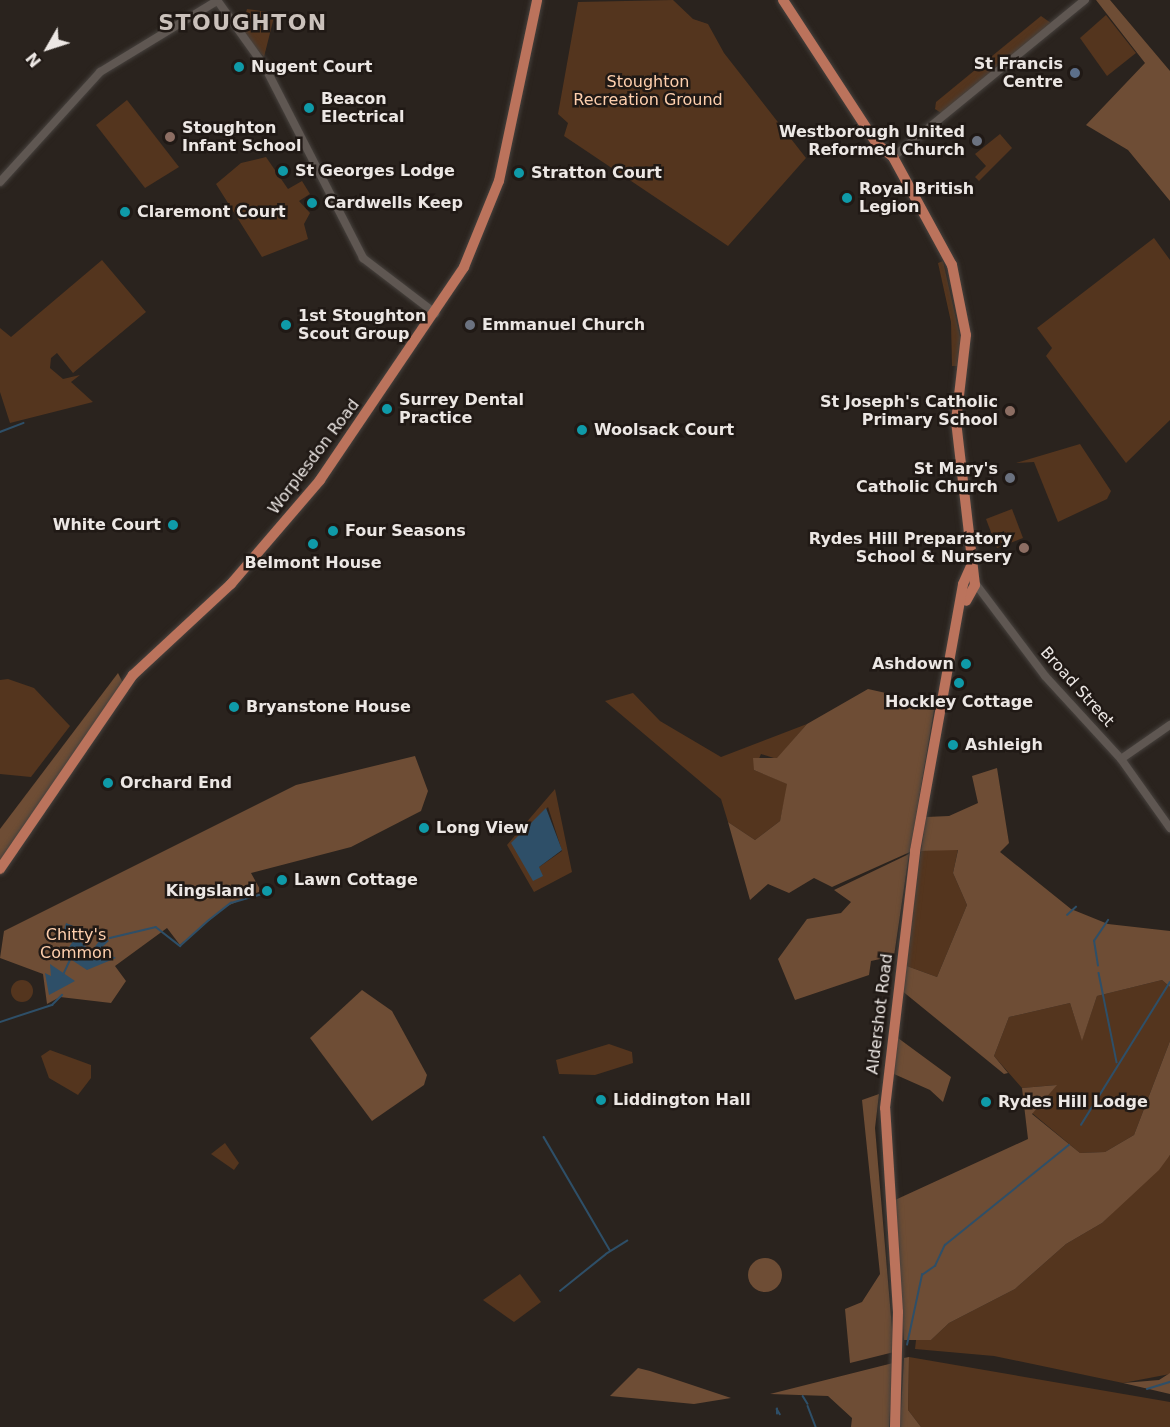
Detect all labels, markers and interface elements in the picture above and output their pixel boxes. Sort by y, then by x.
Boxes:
district label: STOUGHTON [158,10,328,36]
north arrow [18,18,78,78]
text: N [22,48,45,71]
place label: St Francis Centre [974,54,1063,92]
place label: Nugent Court [251,57,372,77]
marker: Nugent Court [232,60,246,74]
marker: St Francis Centre [1068,66,1082,80]
park label: Stoughton Recreation Ground [573,72,723,110]
place label: Beacon Electrical [321,89,405,127]
marker: Beacon Electrical [302,101,316,115]
place label: Stoughton Infant School [182,118,302,156]
place label: Westborough United Reformed Church [779,122,965,160]
marker: Stoughton Infant School [163,130,177,144]
marker: Westborough United Reformed Church [970,134,984,148]
place label: St Georges Lodge [295,161,455,181]
place label: Stratton Court [531,163,662,183]
marker: St Georges Lodge [276,164,290,178]
marker: Stratton Court [512,166,526,180]
place label: Royal British Legion [859,179,974,217]
marker: Royal British Legion [840,191,854,205]
place label: Cardwells Keep [324,193,463,213]
marker: Cardwells Keep [305,196,319,210]
place label: Claremont Court [137,202,286,222]
marker: Claremont Court [118,205,132,219]
place label: 1st Stoughton Scout Group [298,306,426,344]
place label: Emmanuel Church [482,315,645,335]
marker: 1st Stoughton Scout Group [279,318,293,332]
marker: Emmanuel Church [463,318,477,332]
place label: Surrey Dental Practice [399,390,524,428]
place label: St Joseph's Catholic Primary School [820,392,998,430]
street label: Worplesdon Road [264,396,364,518]
marker: Surrey Dental Practice [380,402,394,416]
marker: St Joseph's Catholic Primary School [1003,404,1017,418]
place label: Woolsack Court [594,420,734,440]
marker: Woolsack Court [575,423,589,437]
place label: St Mary's Catholic Church [856,459,998,497]
marker: St Mary's Catholic Church [1003,471,1017,485]
place label: White Court [53,515,161,535]
marker: White Court [166,518,180,532]
place label: Four Seasons [345,521,466,541]
marker: Four Seasons [326,524,340,538]
place label: Rydes Hill Preparatory School & Nursery [809,529,1012,567]
marker: Belmont House [306,537,320,551]
marker: Rydes Hill Preparatory School & Nursery [1017,541,1031,555]
place label: Belmont House [245,553,381,573]
street label: Broad Street [1036,643,1118,731]
place label: Ashdown [872,654,954,674]
marker: Ashdown [959,657,973,671]
marker: Hockley Cottage [952,676,966,690]
place label: Hockley Cottage [885,692,1033,712]
place label: Bryanstone House [246,697,411,717]
marker: Bryanstone House [227,700,241,714]
place label: Ashleigh [965,735,1043,755]
marker: Ashleigh [946,738,960,752]
place label: Orchard End [120,773,232,793]
marker: Orchard End [101,776,115,790]
place label: Long View [436,818,529,838]
marker: Long View [417,821,431,835]
place label: Lawn Cottage [294,870,418,890]
marker: Lawn Cottage [275,873,289,887]
place label: Kingsland [166,881,255,901]
marker: Kingsland [260,884,274,898]
park label: Chitty's Common [40,925,112,963]
street label: Aldershot Road [863,952,897,1076]
place label: Liddington Hall [613,1090,751,1110]
place label: Rydes Hill Lodge [998,1092,1148,1112]
marker: Liddington Hall [594,1093,608,1107]
marker: Rydes Hill Lodge [979,1095,993,1109]

